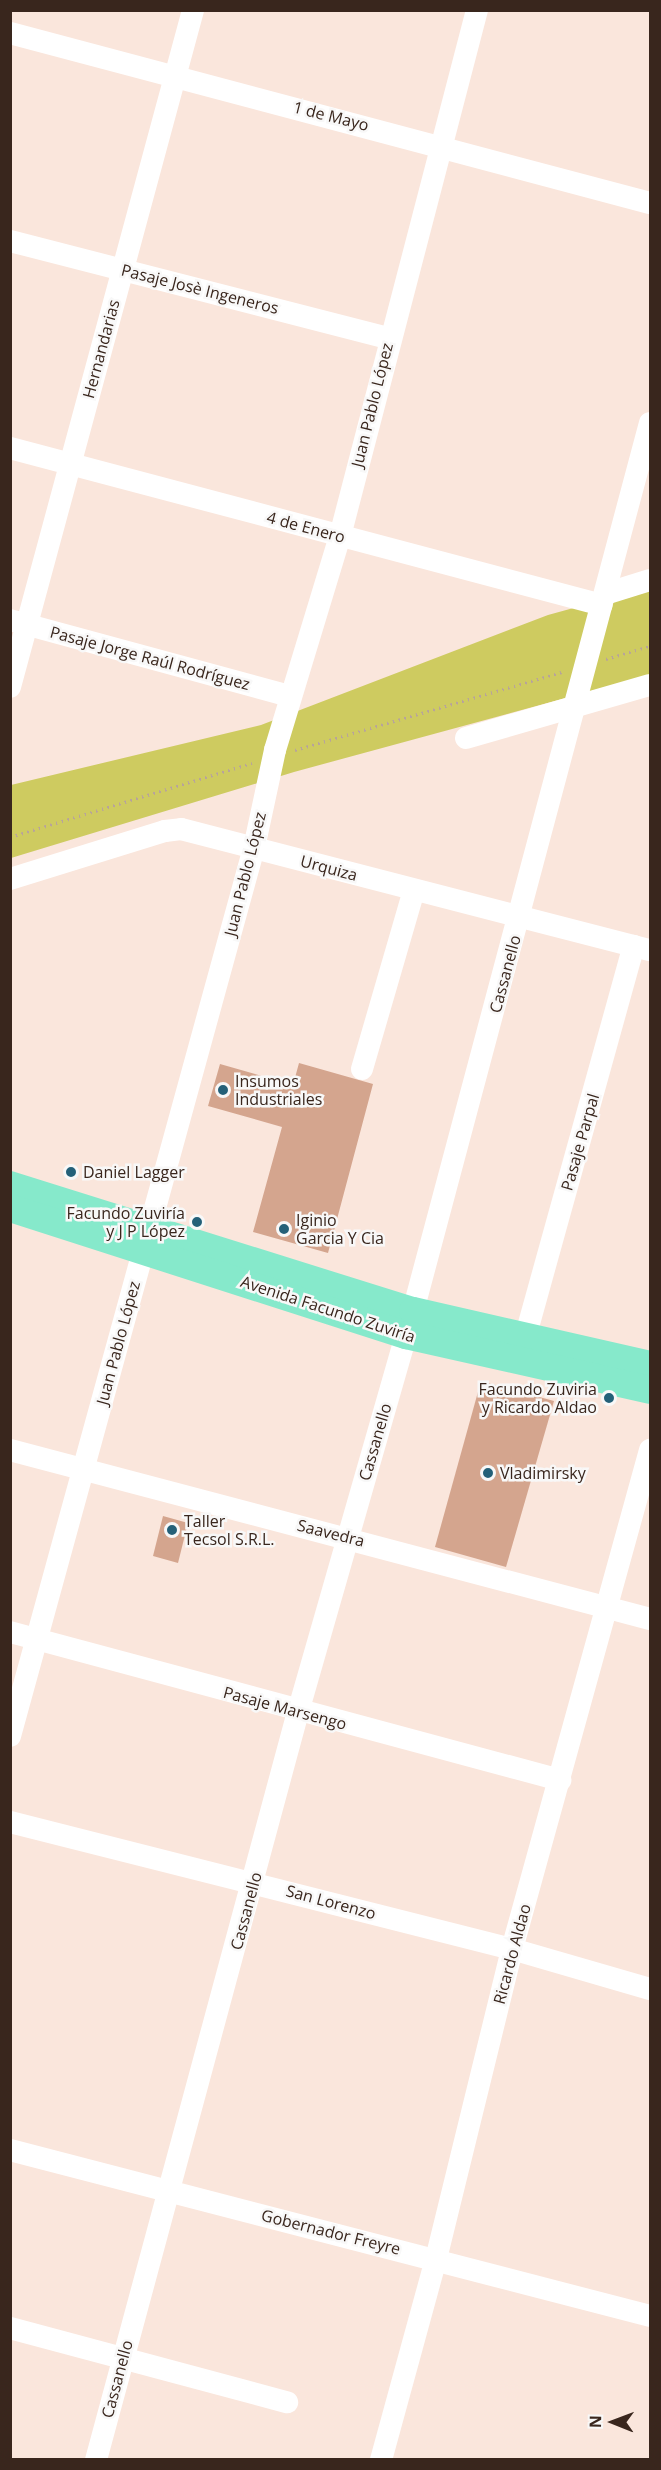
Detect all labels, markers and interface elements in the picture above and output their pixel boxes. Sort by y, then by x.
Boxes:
street label: 1 de Mayo [291,97,371,135]
street label: Pasaje Josè Ingeneros [119,260,281,318]
street label: Hernandarias [79,297,123,401]
street label: Juan Pablo López [347,341,397,469]
street label: 4 de Enero [265,507,347,547]
street label: Pasaje Jorge Raúl Rodríguez [48,622,252,694]
street label: Juan Pablo López [220,810,270,938]
street label: Urquiza [298,851,360,885]
street label: Cassanello [485,933,525,1015]
place label: Insumos Industriales [235,1071,322,1109]
marker: Insumos Industriales [216,1083,230,1097]
street label: Pasaje Parpal [557,1091,603,1193]
place label: Daniel Lagger [83,1162,185,1182]
marker: Daniel Lagger [64,1165,78,1179]
place label: Facundo Zuviría y J P López [67,1203,185,1241]
place label: Iginio Garcia Y Cia [296,1210,384,1248]
marker: Facundo Zuviría y J P López [190,1215,204,1229]
marker: Iginio Garcia Y Cia [277,1222,291,1236]
street label: Avenida Facundo Zuviría [238,1272,418,1346]
street label: Juan Pablo López [92,1279,144,1407]
place label: Facundo Zuviria y Ricardo Aldao [479,1379,597,1417]
marker: Facundo Zuviria y Ricardo Aldao [602,1391,616,1405]
street label: Cassanello [355,1401,395,1483]
place label: Vladimirsky [500,1463,586,1483]
marker: Vladimirsky [481,1466,495,1480]
place label: Taller Tecsol S.R.L. [184,1511,275,1549]
street label: Saavedra [295,1515,367,1551]
marker: Taller Tecsol S.R.L. [165,1523,179,1537]
street label: Pasaje Marsengo [221,1682,349,1734]
street label: Cassanello [226,1870,266,1952]
street label: San Lorenzo [284,1881,378,1923]
street label: Ricardo Aldao [489,1902,535,2006]
street label: Gobernador Freyre [259,2205,403,2259]
street label: Cassanello [97,2338,137,2420]
north arrow [583,2392,643,2452]
text: N [584,2415,606,2428]

